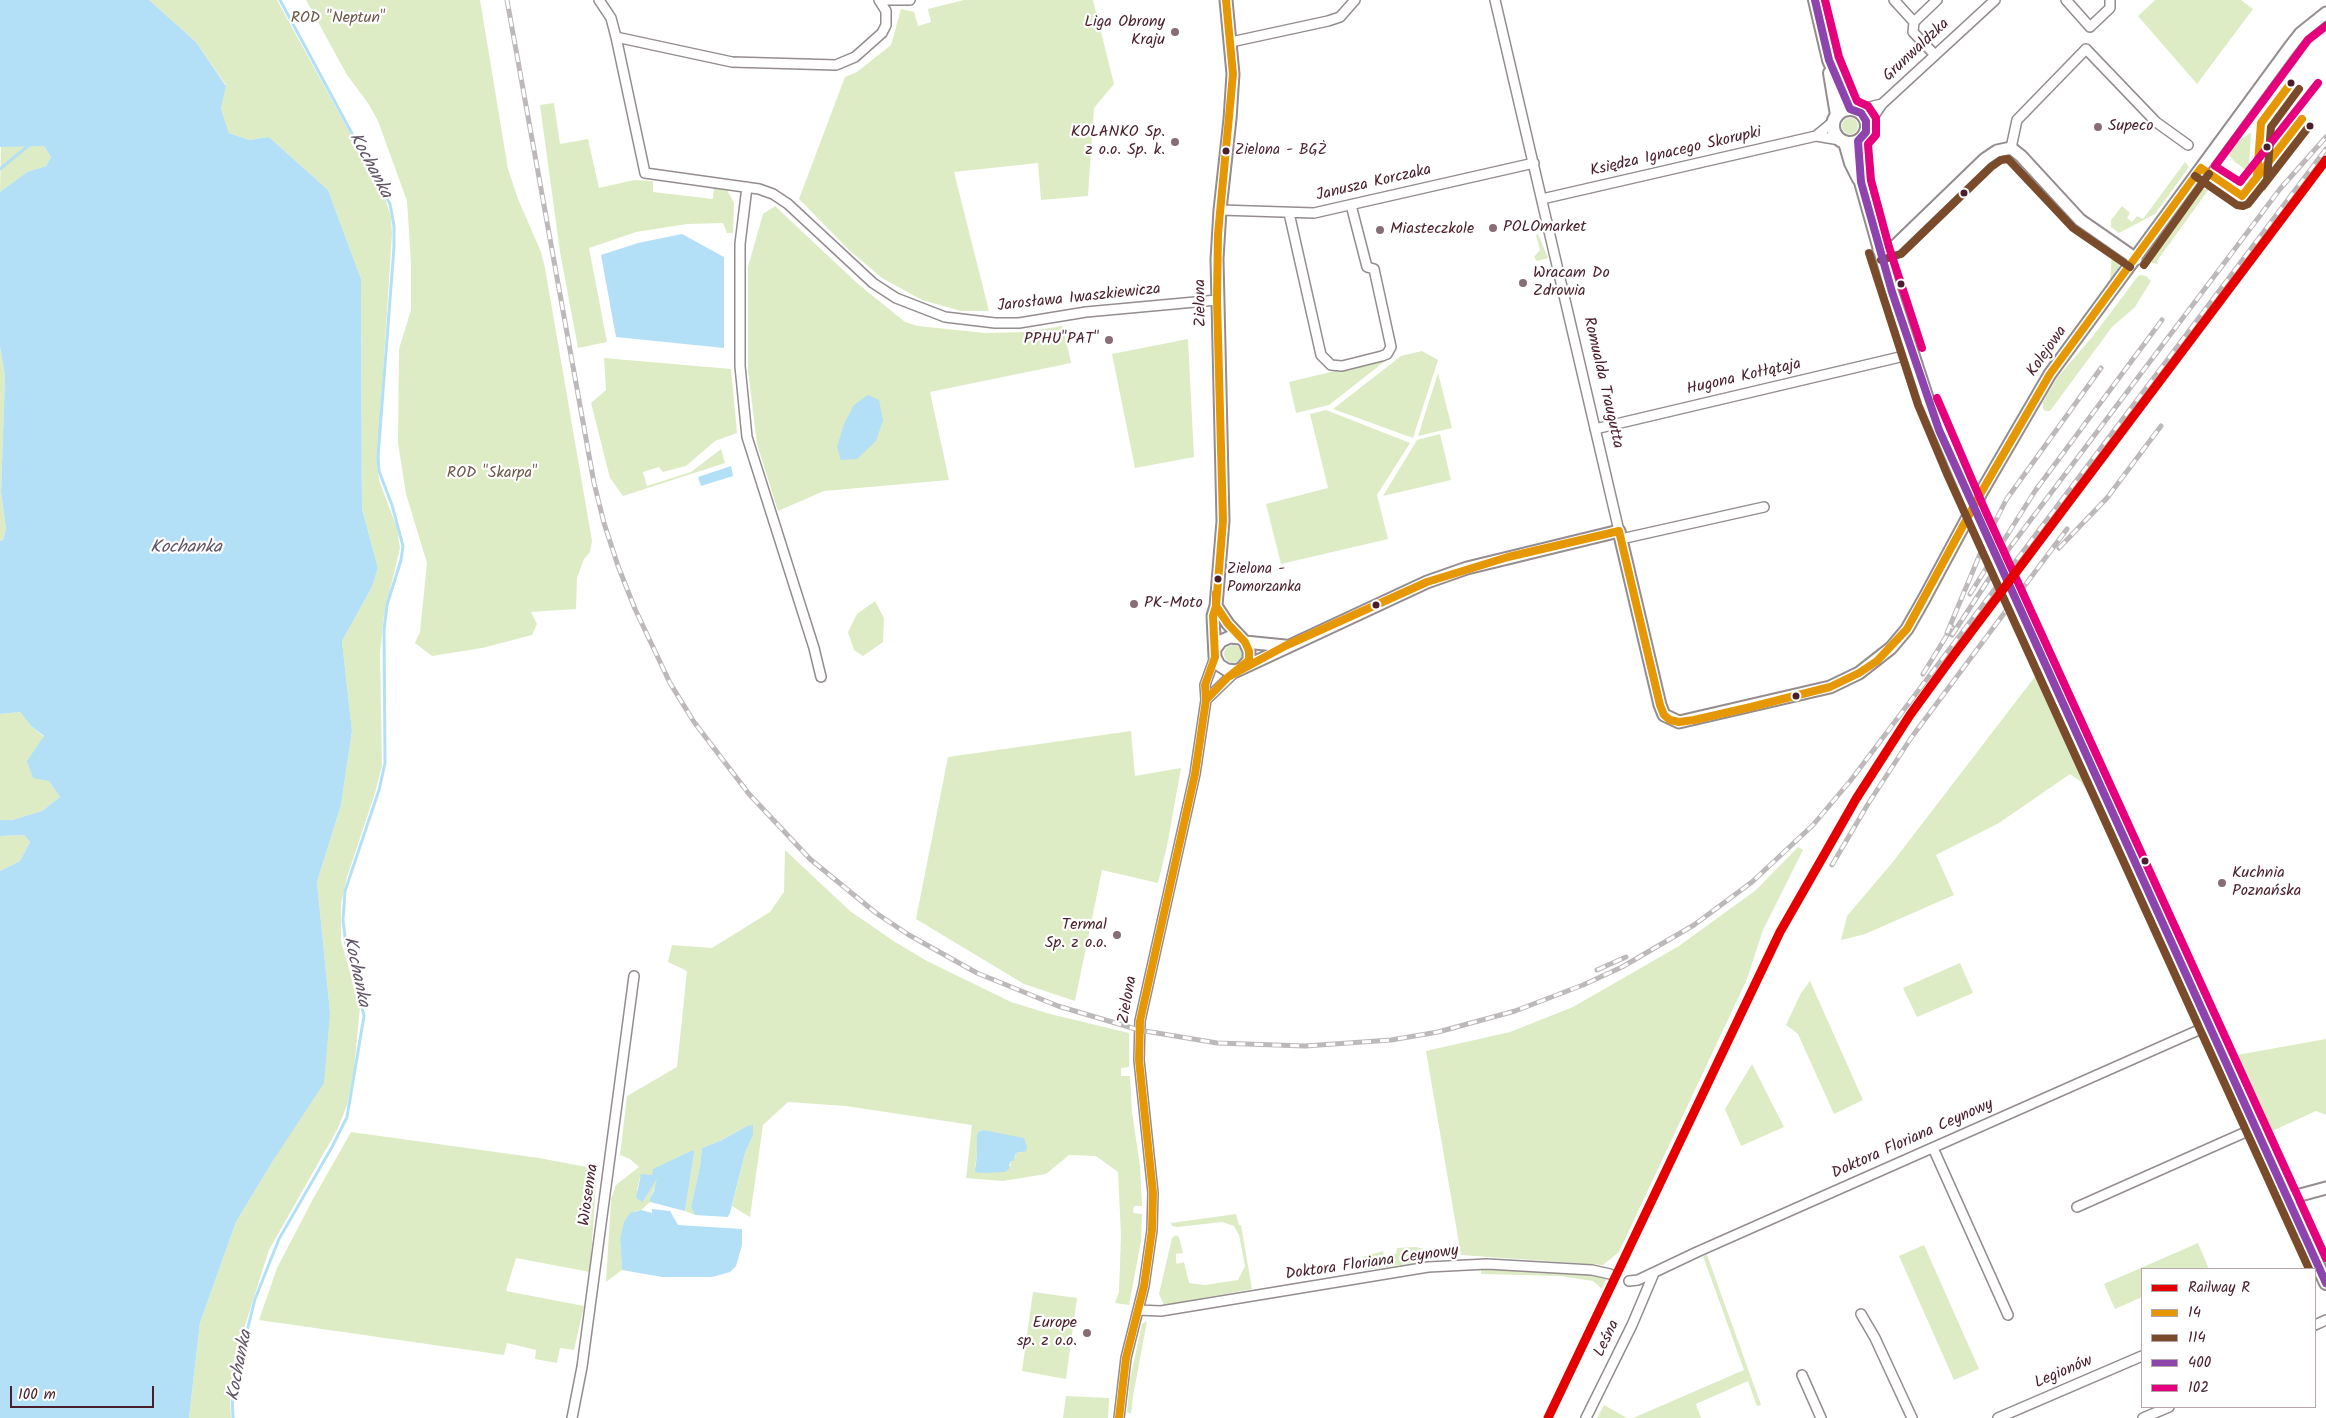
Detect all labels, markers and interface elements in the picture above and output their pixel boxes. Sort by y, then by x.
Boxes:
park label: ROD "Neptun" [291,9,385,29]
place label: Liga Obrony Kraju [1084,13,1165,51]
street label: Grunwaldzka [1880,15,1954,87]
marker: Liga Obrony Kraju [1169,26,1181,38]
unlabelled marker [2286,78,2296,88]
place label: Supeco [2108,117,2153,137]
marker: Supeco [2092,121,2104,133]
unlabelled marker [2305,121,2315,131]
place label: KOLANKO Sp. z o.o. Sp. k. [1071,123,1165,161]
street label: Księdza Ignacego Skorupki [1588,124,1764,182]
water label: Kochanka [343,129,395,203]
marker: KOLANKO Sp. z o.o. Sp. k. [1169,136,1181,148]
place label: Zielona - BGŻ [1235,142,1327,160]
unlabelled marker [2262,142,2272,152]
marker: Zielona - BGŻ [1221,146,1231,156]
street label: Janusza Korczaka [1315,161,1433,207]
unlabelled marker [1959,188,1969,198]
place label: POLOmarket [1503,218,1586,238]
place label: Miasteczkole [1390,220,1474,240]
marker: POLOmarket [1487,222,1499,234]
marker: Miasteczkole [1374,224,1386,236]
place label: Wracam Do Zdrowia [1533,264,1610,302]
marker: Wracam Do Zdrowia [1517,277,1529,289]
street label: Zielona [1192,279,1212,327]
unlabelled marker [1896,279,1906,289]
street label: Jarosława Iwaszkiewicza [996,281,1162,317]
street label: Romualda Traugutta [1578,315,1626,451]
street label: Kolejowa [2024,323,2072,381]
place label: PPHU"PAT" [1024,330,1099,350]
marker: PPHU"PAT" [1103,334,1115,346]
street label: Hugona Kołłątaja [1685,356,1803,400]
park label: ROD "Skarpa" [447,464,537,484]
water label: Kochanka [150,538,222,560]
place label: Zielona - Pomorzanka [1227,561,1301,596]
marker: Zielona - Pomorzanka [1213,574,1223,584]
place label: PK-Moto [1144,594,1203,614]
marker: PK-Moto [1128,598,1140,610]
unlabelled marker [1371,600,1381,610]
unlabelled marker [1791,691,1801,701]
unlabelled marker [2140,856,2150,866]
place label: Kuchnia Poznańska [2232,864,2301,902]
marker: Kuchnia Poznańska [2216,877,2228,889]
place label: Termal Sp. z o.o. [1045,916,1107,954]
marker: Termal Sp. z o.o. [1111,929,1123,941]
water label: Kochanka [337,935,373,1009]
street label: Zielona [1115,975,1143,1025]
street label: Doktora Floriana Ceynowy [1829,1096,1997,1184]
street label: Wiosenna [576,1163,604,1227]
street label: Doktora Floriana Ceynowy [1284,1242,1460,1286]
legend [2141,1268,2316,1408]
text: Railway R [2188,1276,2250,1300]
text: 14 [2188,1301,2201,1325]
place label: Europe sp. z o.o. [1017,1314,1077,1352]
street label: Leśna [1591,1317,1625,1361]
text: 114 [2188,1326,2206,1350]
marker: Europe sp. z o.o. [1081,1327,1093,1339]
water label: Kochanka [224,1329,258,1403]
text: 400 [2188,1351,2211,1375]
street label: Legionów [2032,1352,2096,1394]
scale bar [12,1376,156,1408]
text: 102 [2188,1376,2209,1400]
text: 100 m [18,1383,56,1407]

